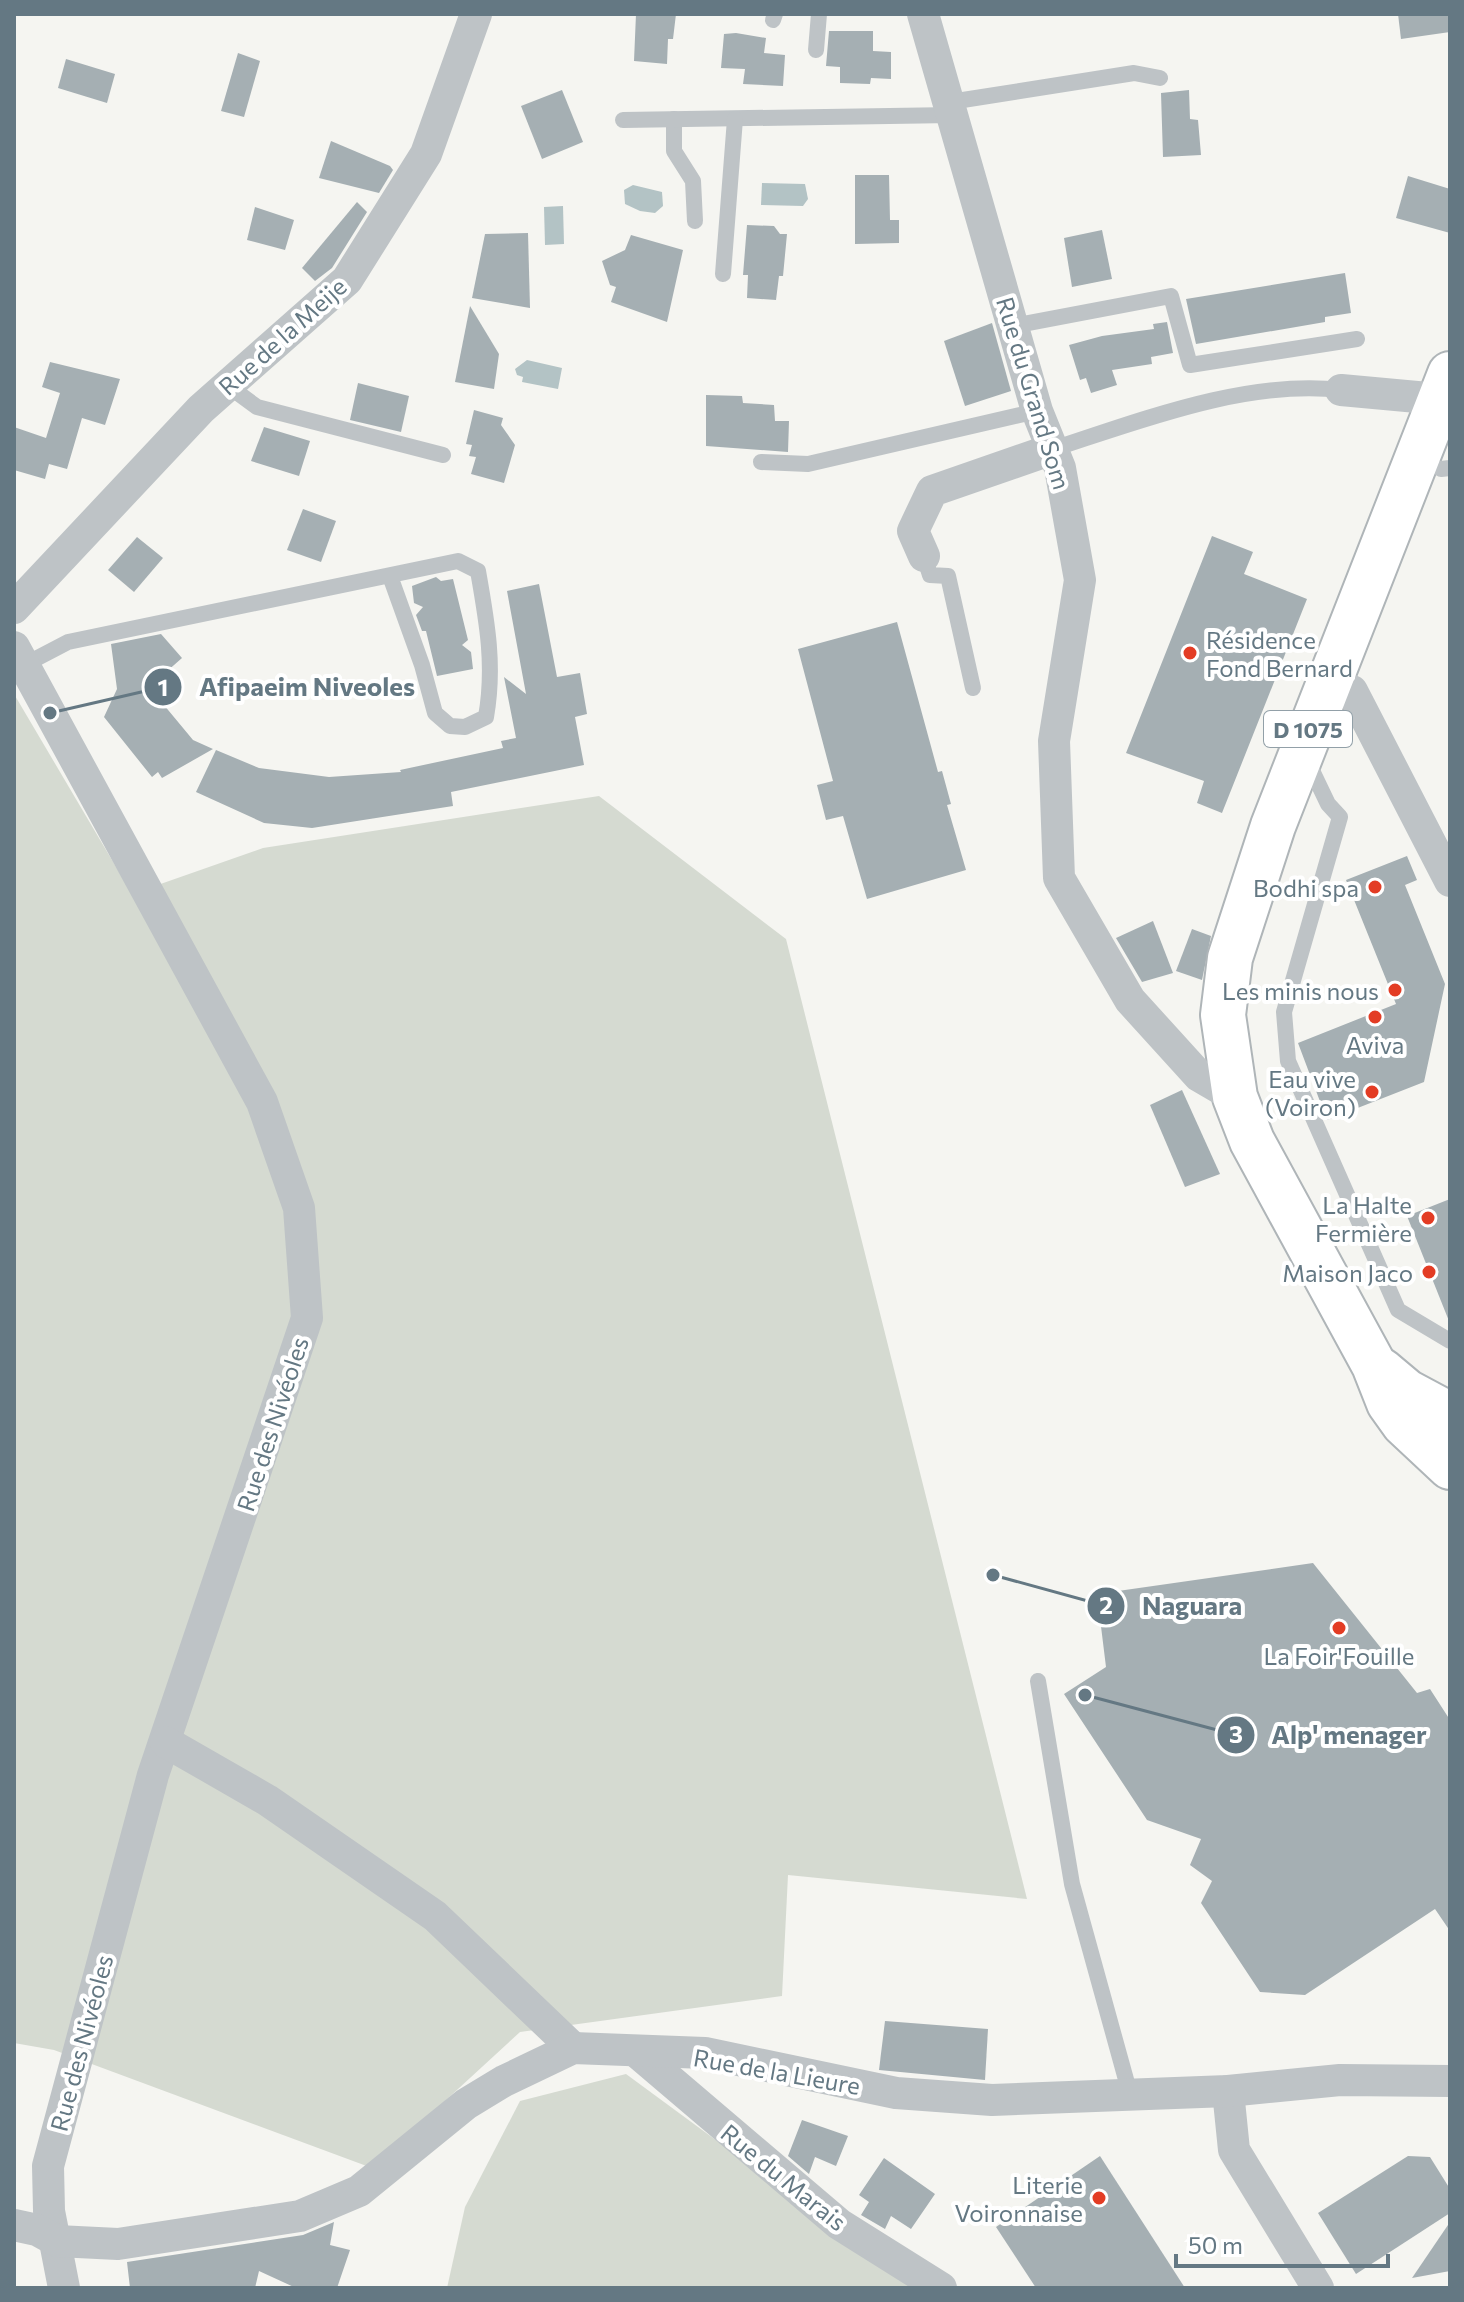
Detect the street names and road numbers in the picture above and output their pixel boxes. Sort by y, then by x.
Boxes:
street label: Rue de la Meije [212,271,352,401]
street label: Rue du Grand Som [991,293,1077,493]
road number: D 1075 [1264,711,1352,747]
street label: Rue des Nivéoles [230,1333,314,1515]
street label: Rue des Nivéoles [44,1952,118,2134]
street label: Rue de la Lieure [691,2042,863,2100]
street label: Rue du Marais [716,2118,852,2236]

